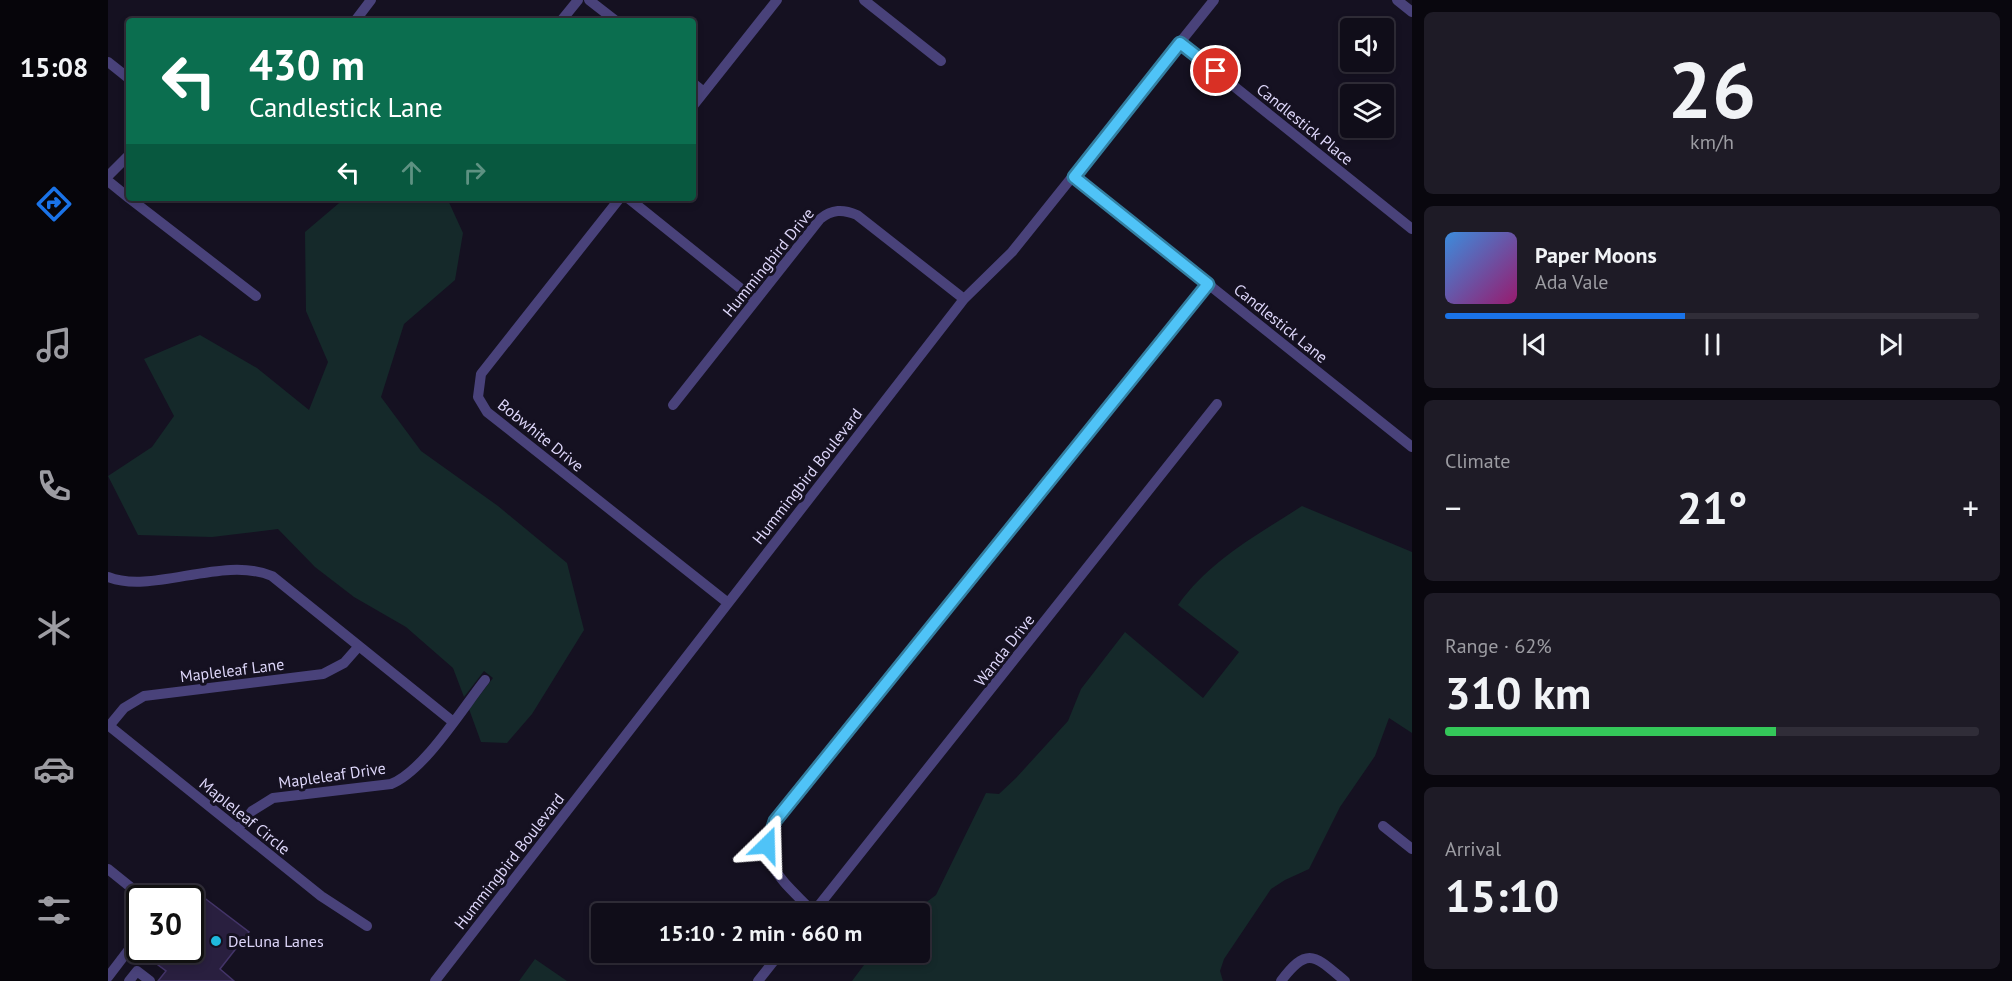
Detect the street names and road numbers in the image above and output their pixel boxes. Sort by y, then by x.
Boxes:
street label: Candlestick Place [1253,79,1357,169]
street label: Hummingbird Drive [718,204,818,320]
street label: Candlestick Lane [1230,279,1332,367]
street label: Bobwhite Drive [494,394,588,476]
street label: Hummingbird Boulevard [748,404,866,548]
street label: Wanda Drive [970,610,1038,690]
street label: Mapleleaf Lane [179,654,285,686]
street label: Mapleleaf Drive [277,758,387,792]
street label: Mapleleaf Circle [196,773,294,859]
street label: Hummingbird Boulevard [450,789,568,933]

